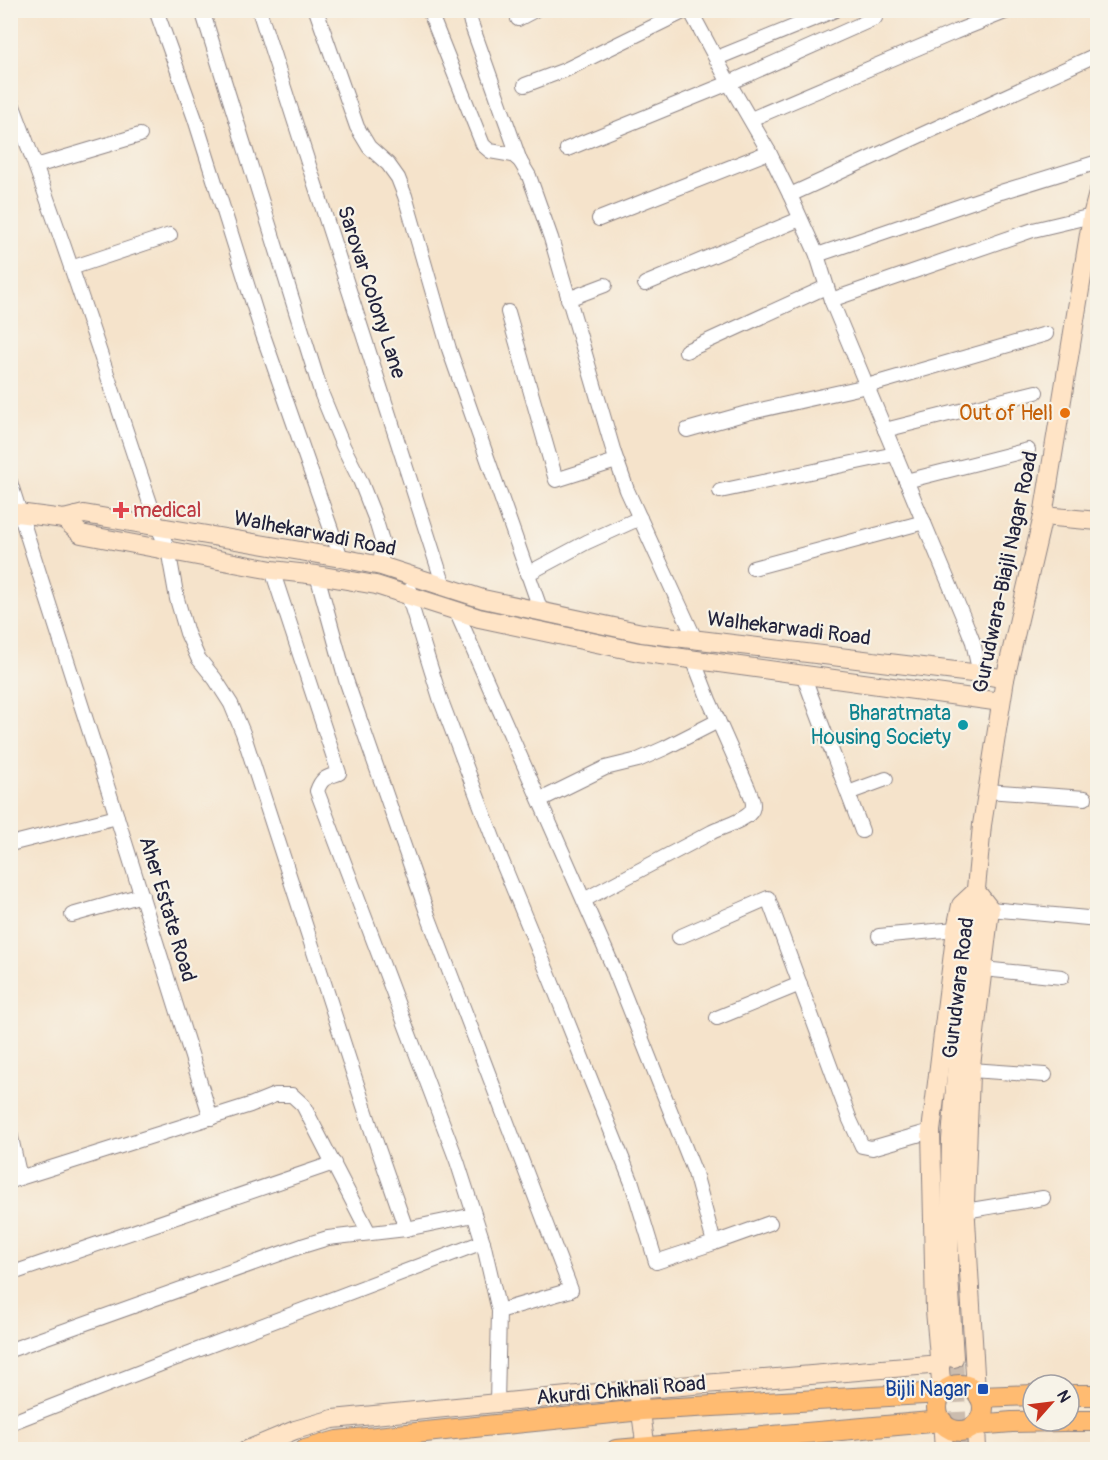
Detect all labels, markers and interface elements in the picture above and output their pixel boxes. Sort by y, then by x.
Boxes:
street label: Sarovar Colony Lane [331,202,412,383]
place label: Out of Hell [959,400,1053,427]
marker: Out of Hell [1058,406,1072,420]
street label: Gurudwara-Biajli Nagar Road [967,449,1044,695]
place label: medical [133,497,201,524]
marker: medical [114,503,128,517]
street label: Walhekarwadi Road [231,505,398,562]
street label: Walhekarwadi Road [705,605,872,652]
place label: Bharatmata Housing Society [810,700,951,751]
marker: Bharatmata Housing Society [956,718,970,732]
street label: Aher Estate Road [133,833,202,985]
street label: Gurudwara Road [936,916,981,1060]
street label: Akurdi Chikhali Road [535,1370,707,1411]
north arrow [1021,1373,1081,1433]
place label: Bijli Nagar [885,1376,972,1403]
marker: Bijli Nagar [976,1382,990,1396]
text: N [1052,1387,1075,1406]

